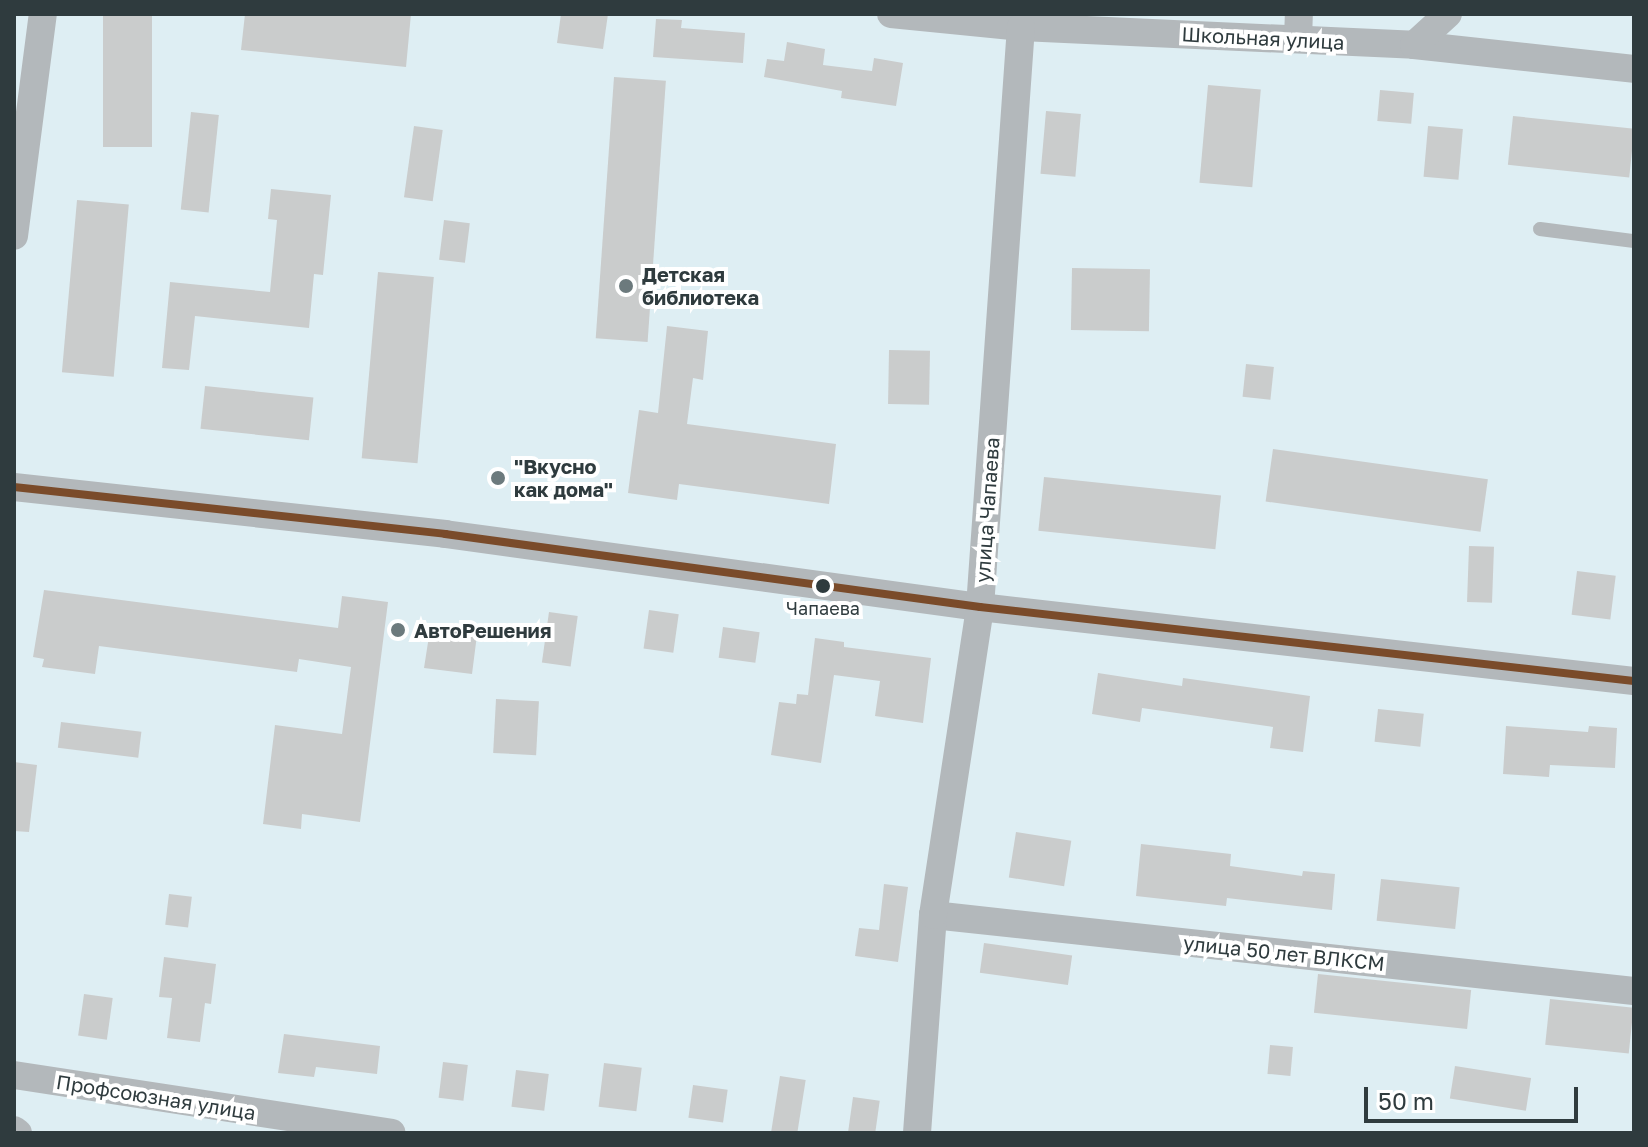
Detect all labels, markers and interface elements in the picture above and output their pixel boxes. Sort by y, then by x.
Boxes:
street label: Школьная улица [1181,22,1345,54]
place label: Детская библиотека [642,262,759,309]
marker: Детская библиотека [617,277,635,295]
street label: улица Чапаева [970,436,1004,584]
place label: "Вкусно как дома" [514,454,613,501]
marker: "Вкусно как дома" [489,469,507,487]
marker: Чапаева [815,578,831,594]
place label: Чапаева [786,597,860,619]
place label: АвтоРешения [414,618,551,642]
marker: АвтоРешения [389,621,407,639]
street label: улица 50 лет ВЛКСМ [1182,930,1386,976]
street label: Профсоюзная улица [55,1069,257,1125]
scale bar [1368,1071,1582,1121]
text: 50 m [1378,1086,1434,1115]

